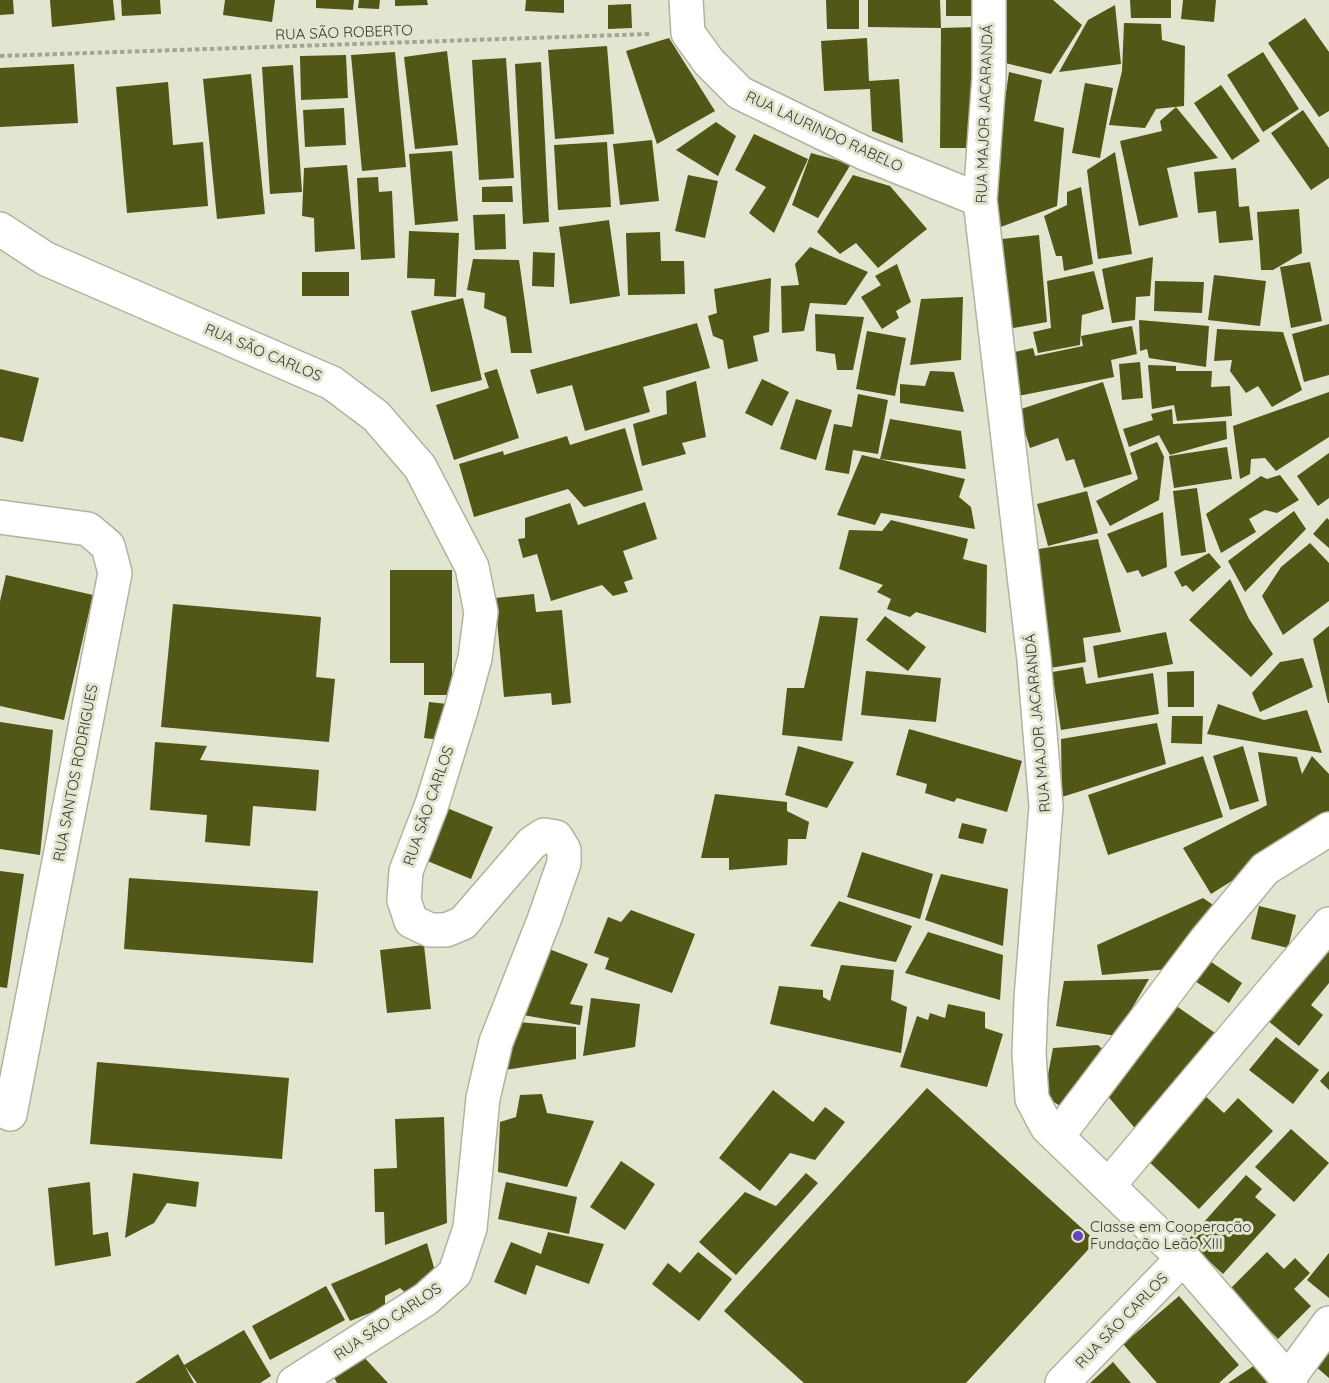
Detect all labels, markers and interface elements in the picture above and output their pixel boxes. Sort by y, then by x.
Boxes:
street label: RUA SÃO ROBERTO [275,22,413,44]
street label: RUA MAJOR JACARANDÁ [973,24,997,204]
street label: RUA LAURINDO RABELO [743,88,905,176]
street label: RUA SÃO CARLOS [202,320,324,386]
street label: RUA MAJOR JACARANDÁ [1021,633,1055,813]
street label: RUA SANTOS RODRIGUES [50,683,102,863]
street label: RUA SÃO CARLOS [400,744,458,868]
place label: Classe em Cooperação Fundação Leão XIII [1090,1218,1251,1253]
marker: Classe em Cooperação Fundação Leão XIII [1071,1229,1085,1243]
street label: RUA SÃO CARLOS [1072,1270,1172,1372]
street label: RUA SÃO CARLOS [331,1279,445,1365]

